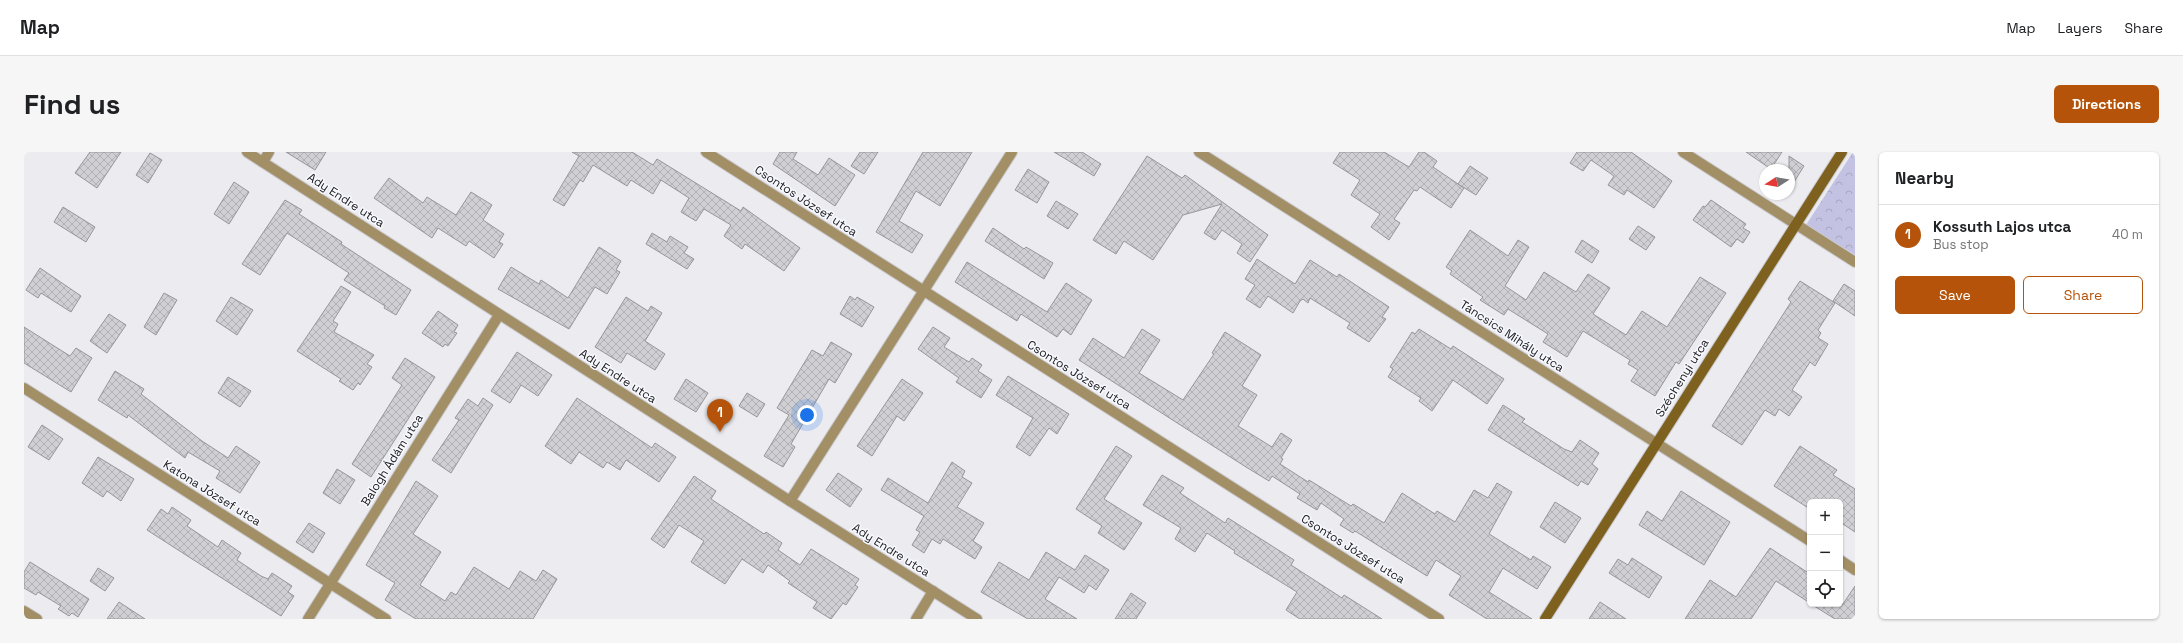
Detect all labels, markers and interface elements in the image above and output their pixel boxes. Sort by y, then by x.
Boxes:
text: Map [20,15,60,40]
text: Map [2006,19,2036,37]
text: Layers [2058,19,2102,37]
text: Share [2124,19,2163,37]
button: Directions [2054,85,2159,123]
text: Find us [24,86,121,122]
street label: Csontos József utca [752,162,860,240]
north arrow [1759,164,1795,200]
text: Nearby [1895,167,1954,189]
street label: Ady Endre utca [304,169,388,231]
text: Kossuth Lajos utca [1933,217,2071,236]
text: 1 [1905,226,1911,243]
text: 40 m [2112,226,2143,243]
text: Bus stop [1933,236,1989,253]
button: Save [1895,276,2015,314]
button: Share [2023,276,2143,314]
street label: Táncsics Mihály utca [1457,296,1567,376]
street label: Széchenyi utca [1652,336,1713,420]
street label: Csontos József utca [1024,337,1134,413]
street label: Ady Endre utca [576,345,660,407]
pin: 1 [707,399,733,432]
your location [797,405,817,425]
street label: Balogh Ádám utca [357,411,427,509]
street label: Katona József utca [160,456,264,530]
map controls [1807,499,1843,607]
button: + [1807,499,1843,535]
street label: Csontos József utca [1298,511,1408,587]
street label: Ady Endre utca [849,520,933,580]
button: − [1807,535,1843,571]
button: locate [1807,571,1843,607]

